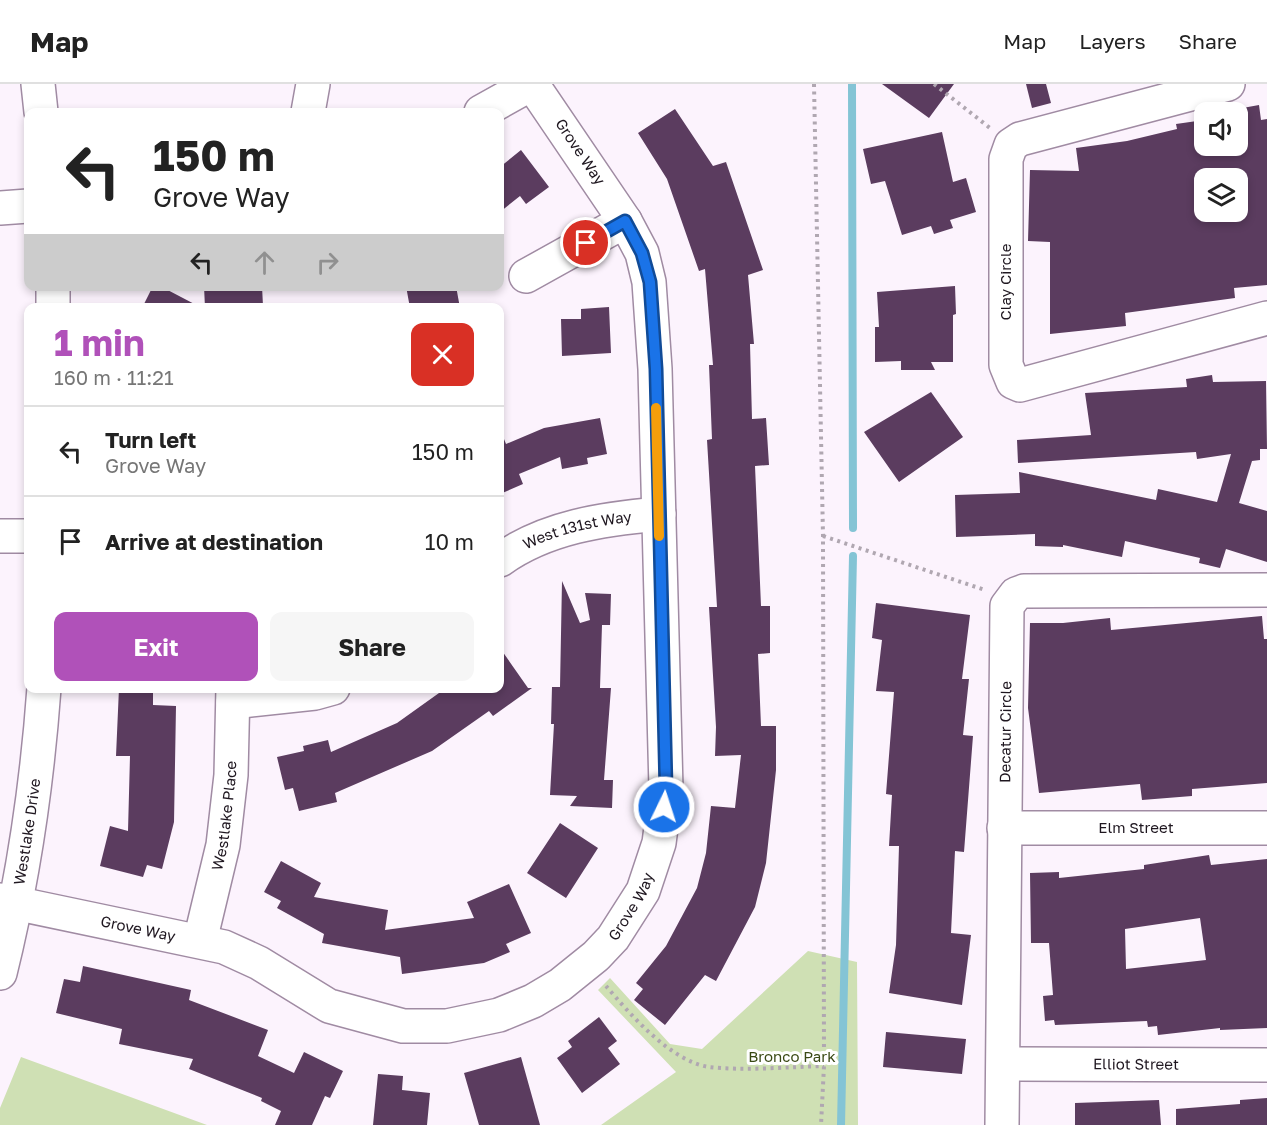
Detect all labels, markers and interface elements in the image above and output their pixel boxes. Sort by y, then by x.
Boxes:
text: Map [30,25,88,58]
text: Map [1003,28,1046,54]
text: Layers [1079,28,1146,54]
text: Share [1179,28,1237,54]
map controls [1194,102,1248,222]
button: sound [1194,102,1248,156]
street label: Grove Way [552,115,610,188]
text: 150 m [153,130,275,180]
icon: left [54,132,132,210]
button: layers [1194,168,1248,222]
text: Grove Way [153,181,290,213]
pin [560,217,611,268]
icon: arrive [569,226,602,259]
street label: Clay Circle [996,243,1014,320]
icon: left [185,246,218,279]
icon: ahead [248,246,281,279]
icon: right [311,246,344,279]
text: 1 min [54,321,145,364]
button: close [411,323,474,386]
text: 160 m · 11:21 [54,365,174,389]
text: Turn left [105,426,196,453]
icon: left [54,435,87,468]
text: 150 m [412,438,474,465]
text: Grove Way [105,453,206,477]
street label: West 131st Way [520,507,633,553]
icon: arrive [54,525,87,558]
text: Arrive at destination [105,528,323,555]
text: 10 m [425,528,474,555]
button: Exit [54,612,258,681]
button: Share [270,612,474,681]
street label: Decatur Circle [995,681,1014,783]
street label: Westlake Place [207,760,239,872]
position arrow [632,775,696,839]
street label: Westlake Drive [9,777,43,886]
street label: Elm Street [1098,818,1174,836]
street label: Grove Way [604,869,657,944]
street label: Grove Way [99,911,178,945]
park label: Bronco Park [748,1047,836,1065]
street label: Elliot Street [1093,1054,1179,1073]

